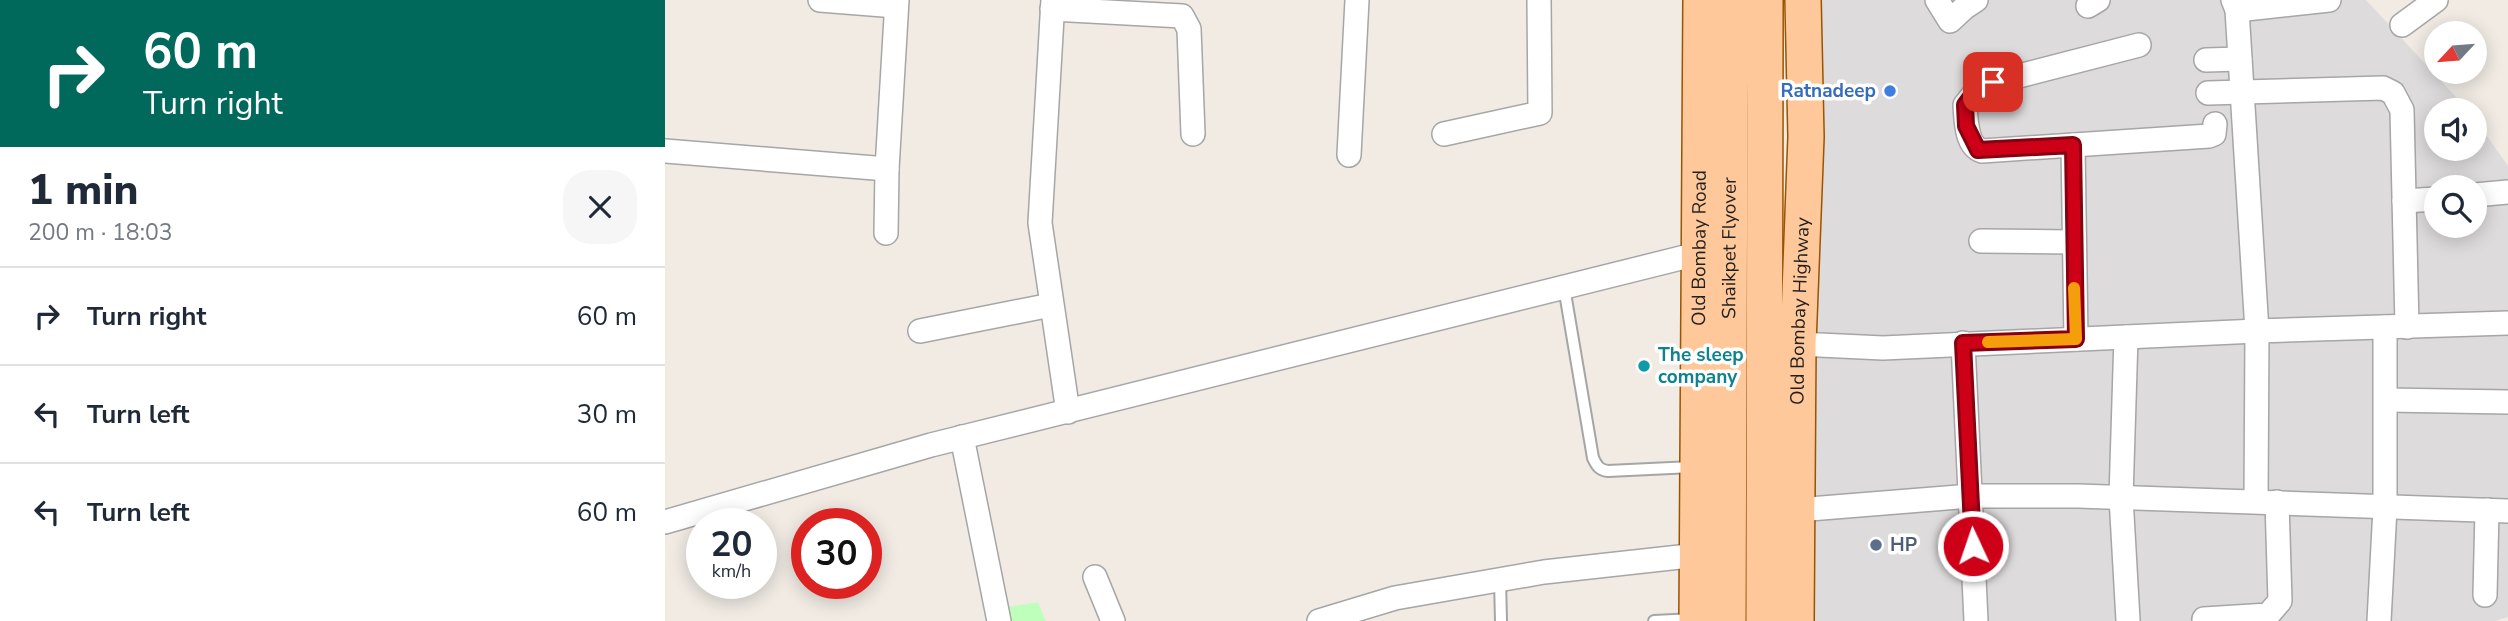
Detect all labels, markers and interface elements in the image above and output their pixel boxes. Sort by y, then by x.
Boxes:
text: 60 m [143,18,258,85]
north arrow [2424,21,2487,84]
map controls [2424,21,2487,238]
icon: right [28,28,119,119]
pin [1963,52,2023,112]
icon: arrive [1974,63,2012,101]
place label: Ratnadeep [1780,78,1876,104]
text: Turn right [143,82,283,125]
marker: Ratnadeep [1882,83,1898,99]
button: sound [2424,98,2487,161]
text: 1 min [28,162,138,219]
button: close [563,170,637,244]
street label: Old Bombay Road [1686,170,1713,326]
button: search [2424,175,2487,238]
street label: Shaikpet Flyover [1716,177,1743,319]
street label: Old Bombay Highway [1785,216,1816,405]
text: 200 m · 18:03 [28,217,173,248]
icon: right [28,297,66,335]
text: Turn right [87,299,206,334]
text: 60 m [577,299,637,334]
place label: The sleep company [1658,342,1744,390]
marker: The sleep company [1636,358,1652,374]
icon: left [28,395,66,433]
text: Turn left [87,397,190,432]
text: 30 m [577,397,637,432]
icon: left [28,493,66,531]
text: Turn left [87,495,190,530]
text: 60 m [577,495,637,530]
speed limit sign: 30 [791,508,882,599]
position arrow [1936,509,2010,583]
text: 20 [710,521,753,568]
place label: HP [1890,532,1917,558]
marker: HP [1868,537,1884,553]
text: km/h [712,559,751,583]

